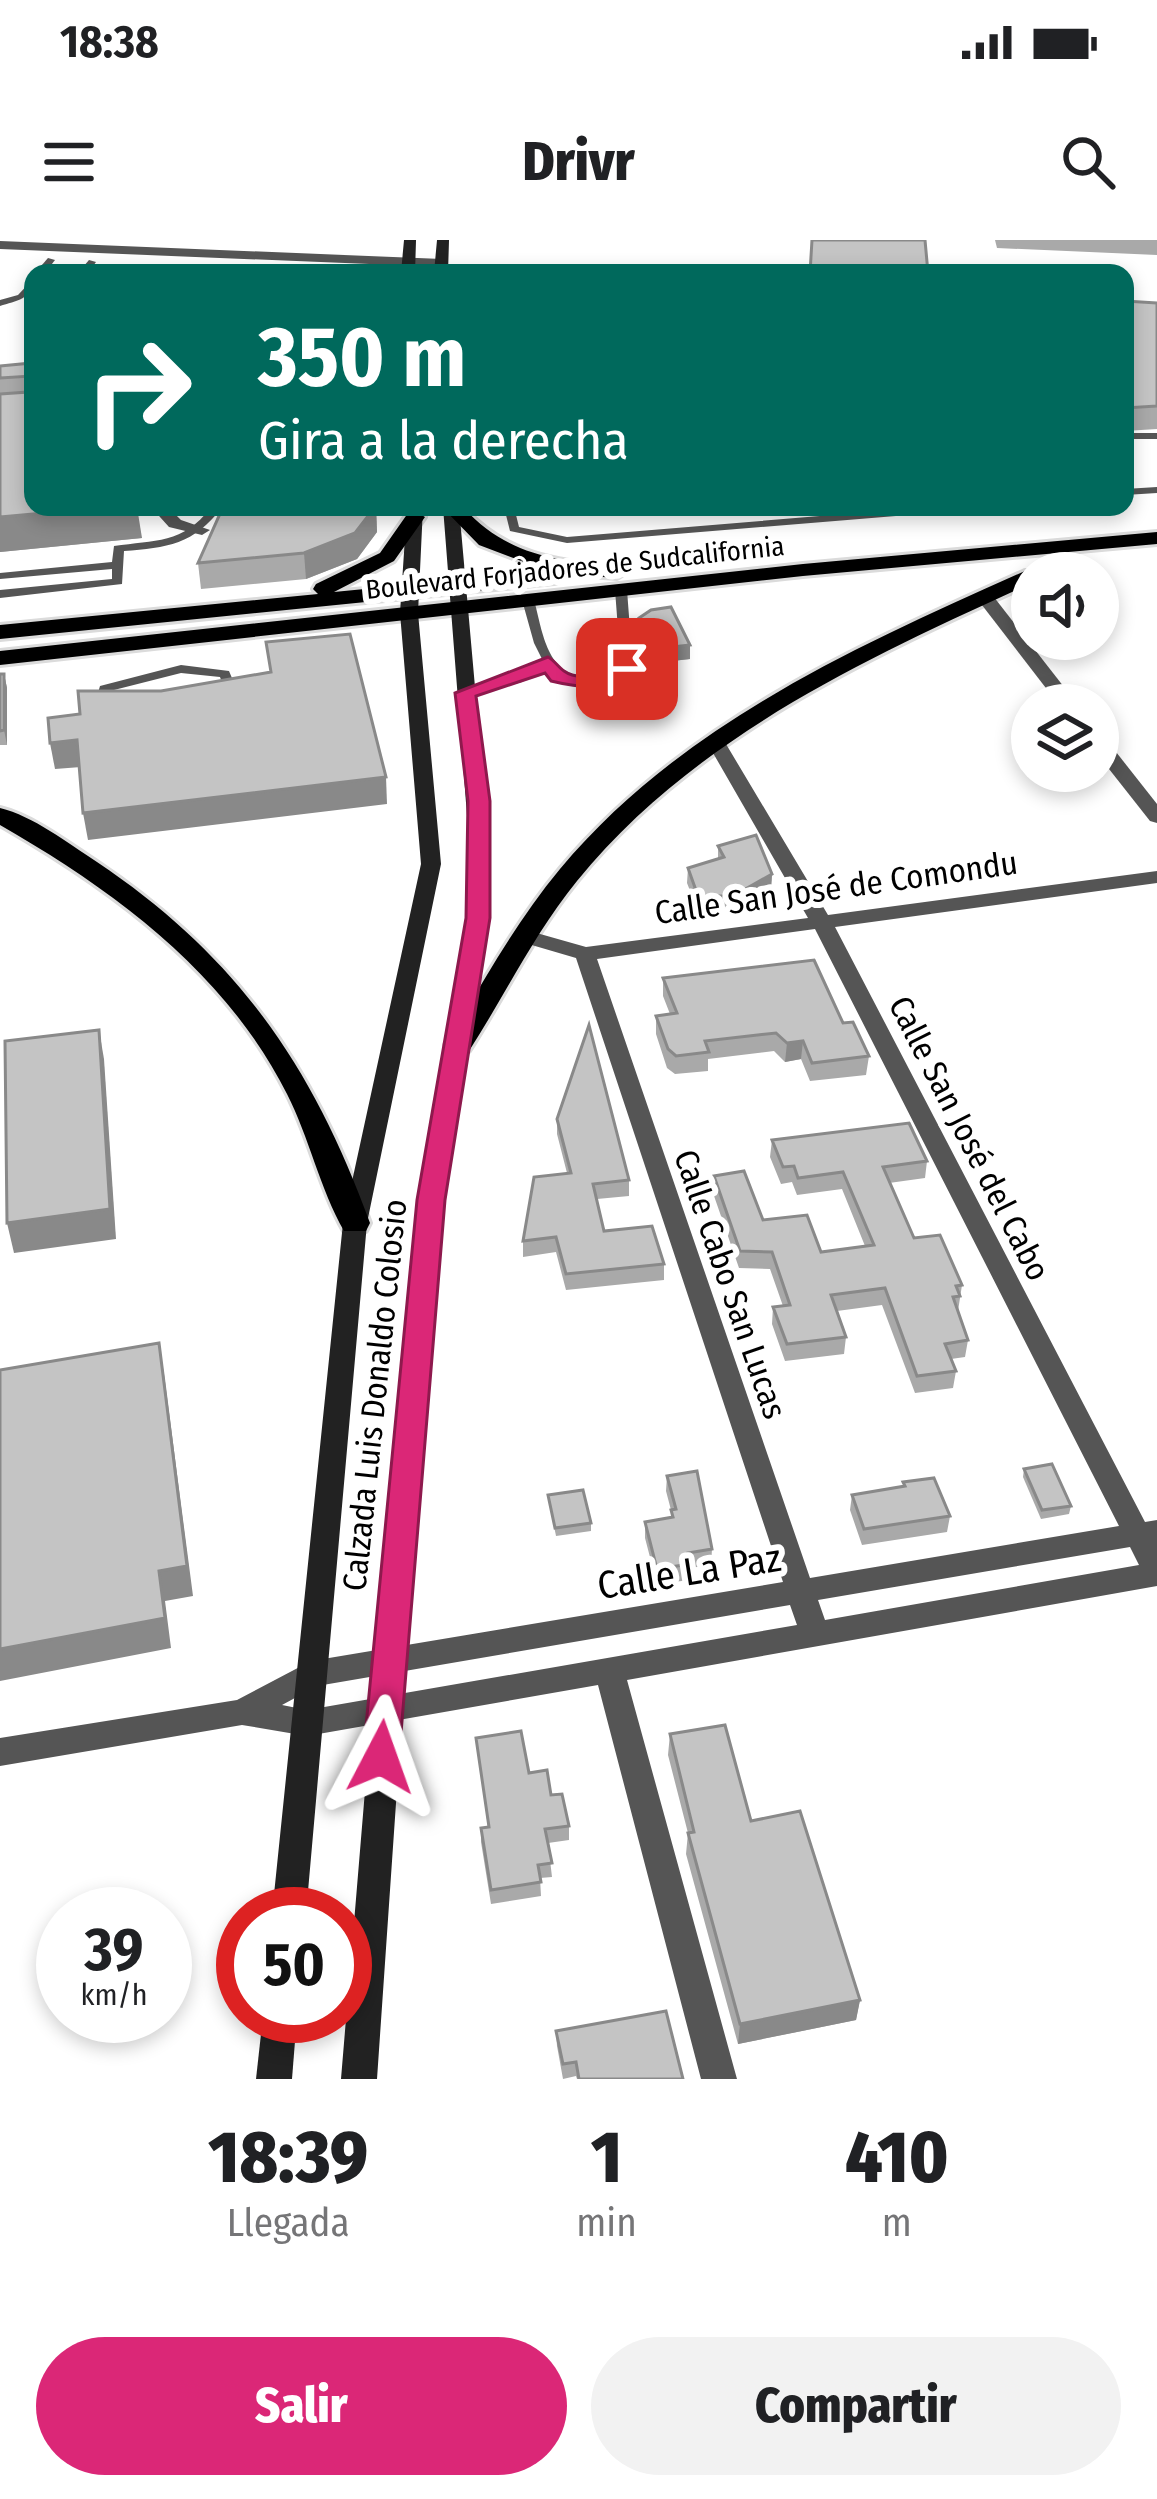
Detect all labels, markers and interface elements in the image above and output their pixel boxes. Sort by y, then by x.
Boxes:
text: 18:38 [60,15,159,69]
icon: menu [36,129,102,195]
icon: search [1055,129,1121,195]
text: Drivr [523,130,635,194]
text: 350 m [258,307,466,408]
icon: right [60,312,216,468]
text: Gira a la derecha [258,409,629,473]
street label: Boulevard Forjadores de Sudcalifornia [364,530,786,606]
map controls [1011,552,1119,792]
button: sound [1011,552,1119,660]
pin [576,618,678,720]
icon: arrive [594,636,660,702]
button: layers [1011,684,1119,792]
street label: Calle San José de Comondu [652,843,1020,933]
street label: Calle San José del Cabo [880,990,1058,1287]
street label: Calle Cabo San Lucas [665,1145,795,1424]
street label: Calzada Luis Donaldo Colosio [335,1197,415,1593]
street label: Calle La Paz [594,1535,784,1609]
position arrow [318,1694,444,1820]
speed limit sign: 50 [216,1887,372,2043]
text: 39 [85,1914,143,1986]
text: km/h [81,1977,147,2013]
text: 18:39 [208,2115,368,2201]
text: 1 [591,2115,622,2201]
text: 410 [845,2115,949,2201]
text: Llegada [227,2200,350,2246]
text: min [576,2200,637,2246]
text: m [882,2200,912,2246]
button: Salir [36,2337,567,2475]
button: Compartir [591,2337,1121,2475]

